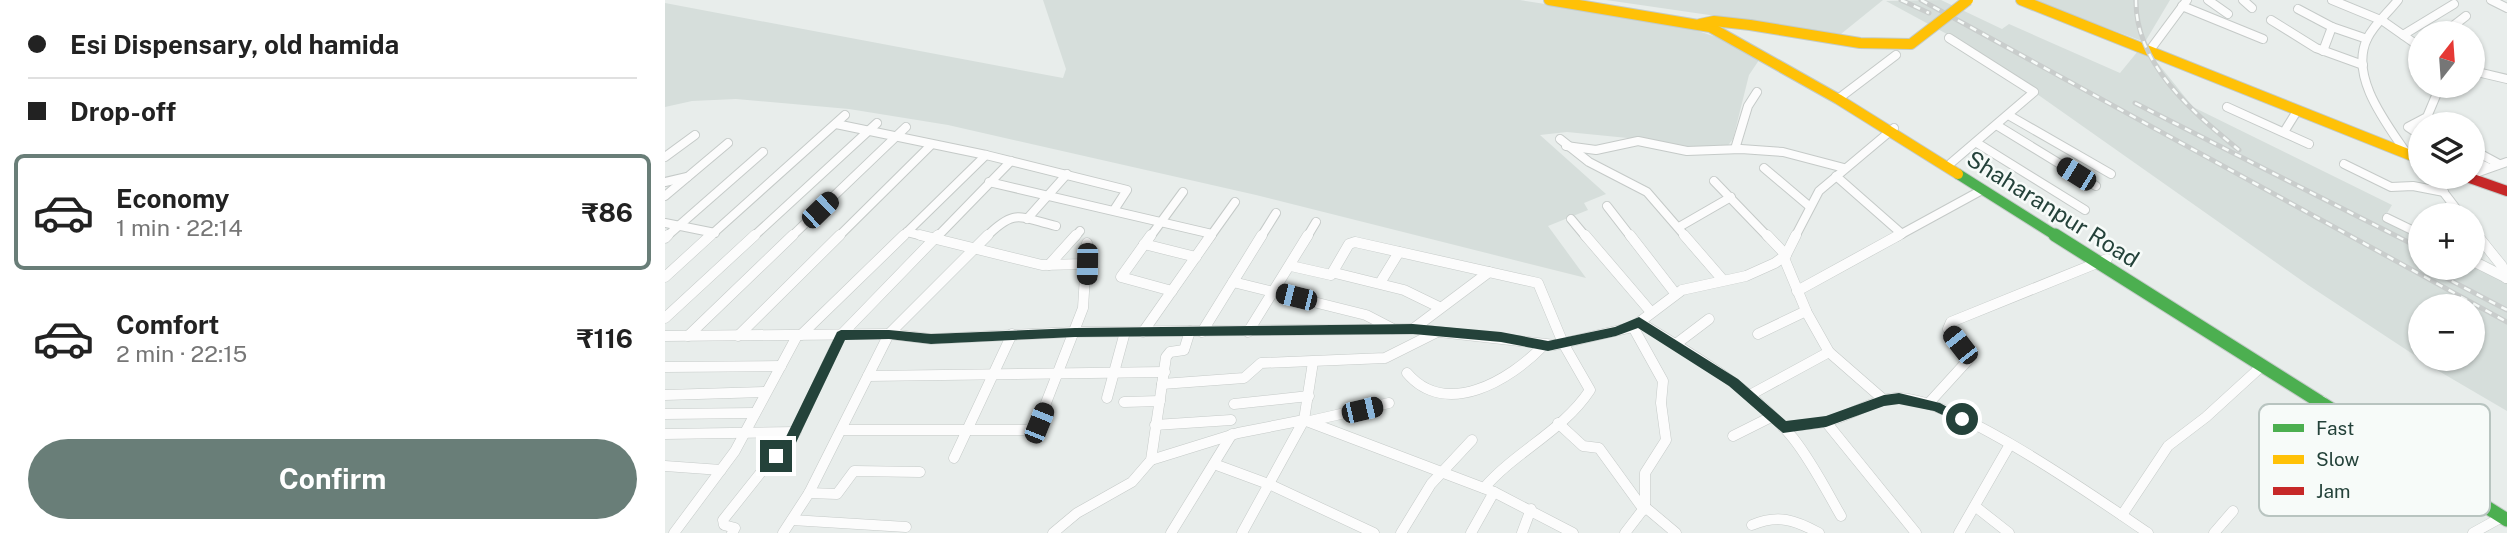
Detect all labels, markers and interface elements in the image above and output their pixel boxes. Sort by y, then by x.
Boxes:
north arrow [2408,21,2485,98]
map controls [2408,21,2485,371]
text: Esi Dispensary, old hamida [70,29,399,60]
text: Drop-off [70,96,176,127]
button: layers [2408,112,2485,189]
street label: Shaharanpur Road [1962,145,2144,273]
car [2053,154,2100,194]
icon: car [32,181,95,244]
text: Economy [116,183,229,214]
car [798,188,843,232]
text: ₹86 [582,197,633,228]
button: + [2408,203,2485,280]
text: 1 min · 22:14 [116,214,243,241]
car [1077,243,1098,285]
car [1274,282,1319,312]
button: − [2408,294,2485,371]
icon: car [32,307,95,370]
text: Comfort [116,309,219,340]
car [1939,322,1982,368]
text: ₹116 [577,323,633,354]
text: 2 min · 22:15 [116,340,247,367]
car [1340,395,1385,425]
car [1022,400,1057,446]
route start [1946,403,1978,435]
legend [2259,404,2490,516]
text: Fast [2316,417,2354,439]
button: Confirm [28,439,637,519]
route end [760,440,792,472]
text: Slow [2316,448,2360,470]
text: Jam [2316,480,2350,502]

